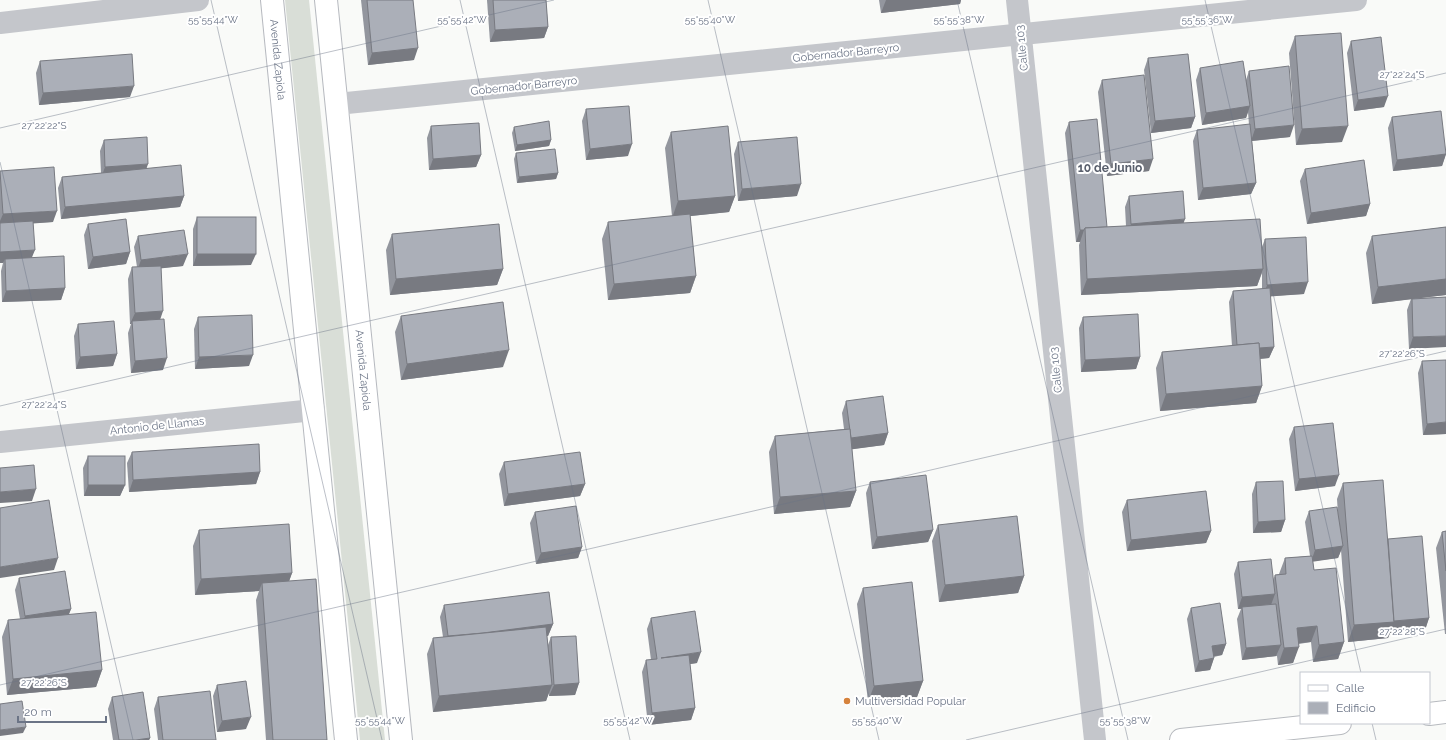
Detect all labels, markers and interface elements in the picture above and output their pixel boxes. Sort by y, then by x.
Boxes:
text: 55°55'44"W [188,14,238,25]
text: 55°55'42"W [437,14,487,25]
text: 55°55'40"W [685,14,736,25]
text: 55°55'38"W [934,14,985,25]
text: 55°55'36"W [1182,14,1233,25]
street label: Avenida Zapiola [267,19,288,101]
street label: Calle 103 [1013,24,1031,72]
street label: Gobernador Barreyro [792,41,900,65]
text: 27°22'24"S [1379,69,1425,80]
street label: Gobernador Barreyro [470,74,578,98]
text: 27°22'22"S [22,120,66,131]
district label: 10 de Junio [1078,161,1142,175]
street label: Avenida Zapiola [353,329,374,411]
street label: Calle 103 [1047,346,1065,394]
text: 27°22'26"S [1379,348,1425,359]
text: 27°22'24"S [21,399,67,410]
street label: Antonio de Llamas [109,415,205,437]
text: 27°22'28"S [1379,626,1425,637]
legend [1300,672,1430,724]
text: 27°22'26"S [21,677,67,688]
text: Calle [1336,681,1364,695]
place label: Multiversidad Popular [855,695,966,708]
marker: Multiversidad Popular [842,696,852,706]
scale bar [18,698,106,724]
text: Edificio [1336,701,1376,715]
text: 20 m [24,705,52,719]
text: 55°55'44"W [355,715,405,726]
text: 55°55'42"W [603,715,653,726]
text: 55°55'40"W [852,715,903,726]
text: 55°55'38"W [1100,715,1151,726]

